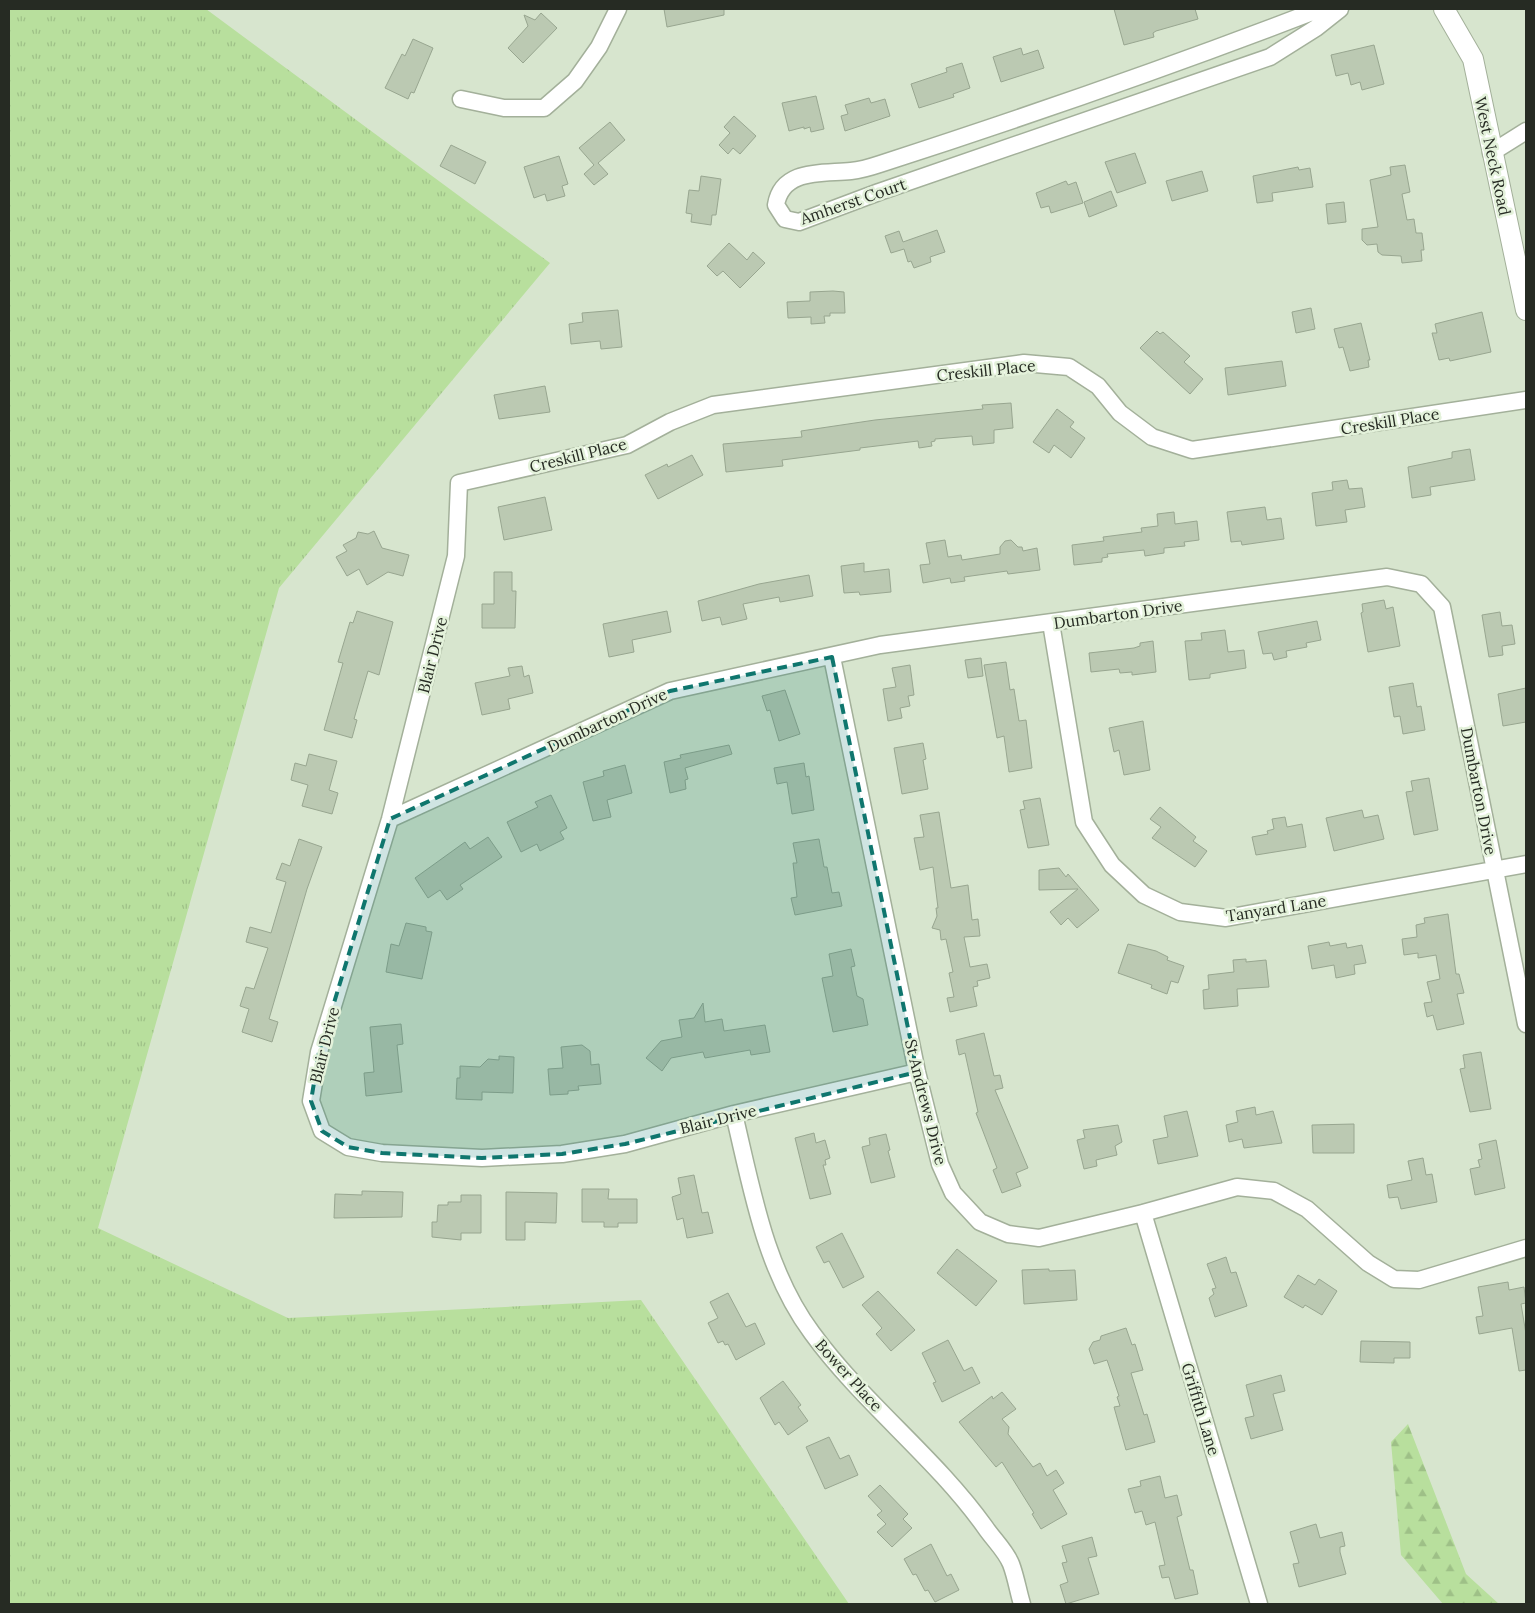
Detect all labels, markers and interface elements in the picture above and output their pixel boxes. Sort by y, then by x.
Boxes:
street label: West Neck Road [1471,95,1515,218]
street label: Amherst Court [796,173,909,229]
street label: Creskill Place [936,355,1037,385]
street label: Creskill Place [1339,403,1441,439]
street label: Creskill Place [527,433,629,477]
street label: Dumbarton Drive [1052,595,1184,633]
street label: Blair Drive [413,614,451,695]
street label: Dumbarton Drive [544,683,670,757]
street label: Dumbarton Drive [1457,725,1501,857]
street label: Tanyard Lane [1224,890,1328,926]
street label: Blair Drive [305,1004,343,1085]
street label: St Andrews Drive [901,1037,951,1167]
street label: Blair Drive [678,1100,759,1138]
street label: Bower Place [811,1335,887,1416]
street label: Griffith Lane [1177,1360,1225,1458]

